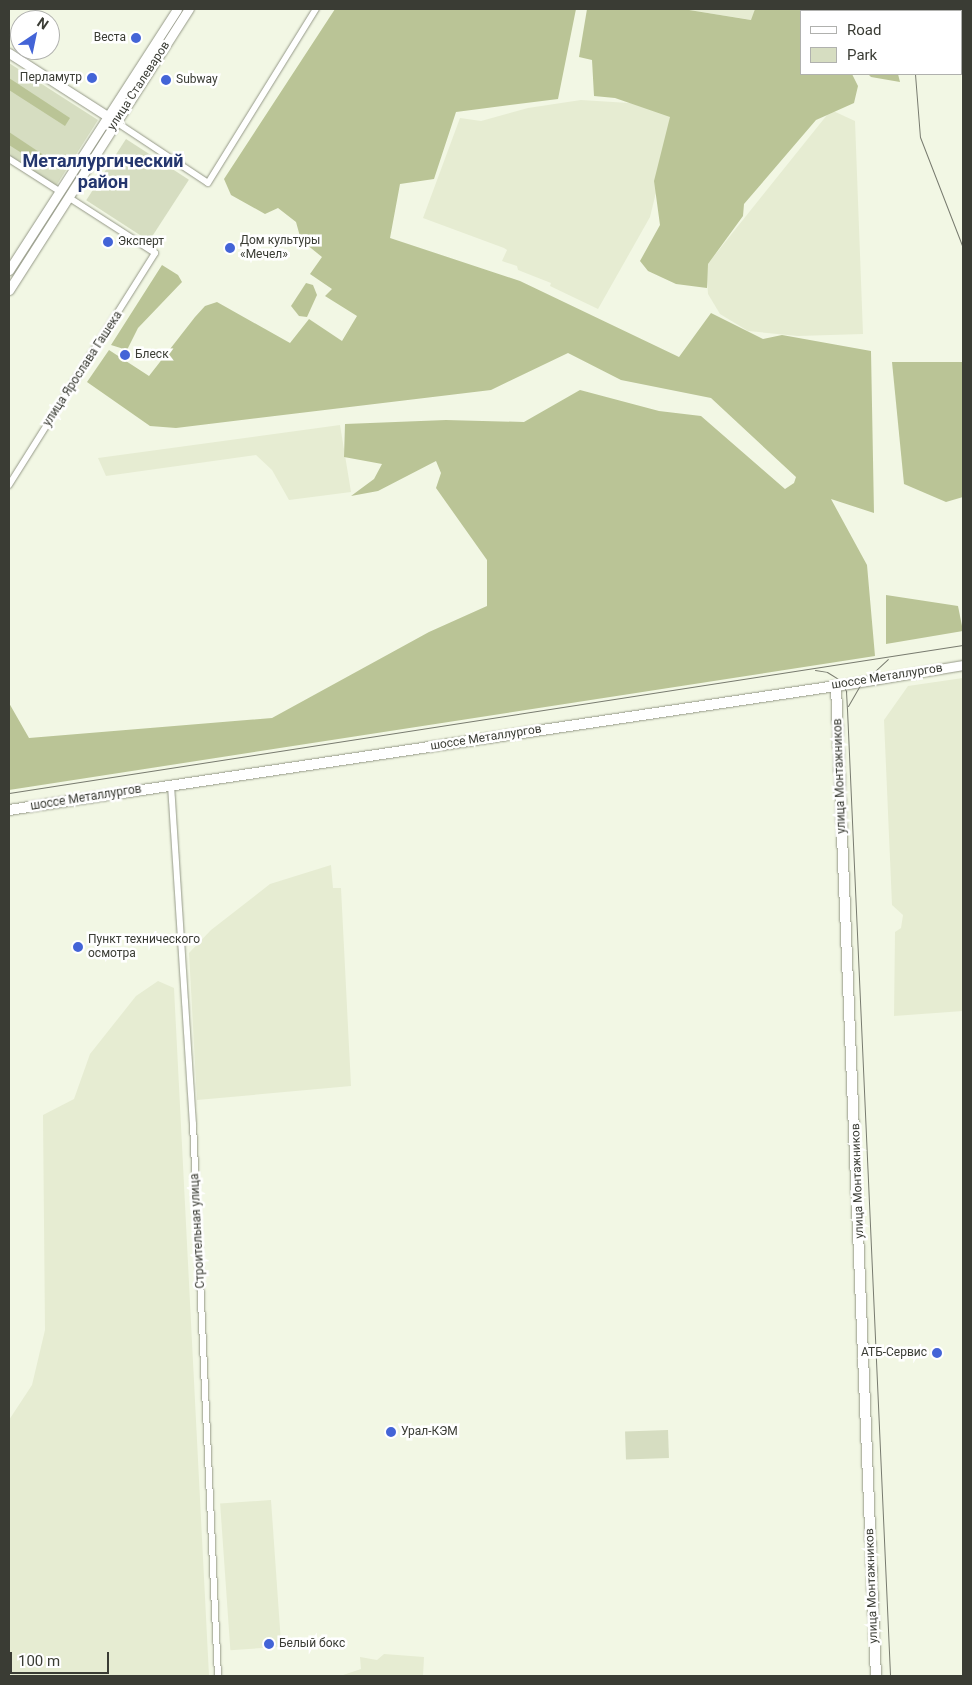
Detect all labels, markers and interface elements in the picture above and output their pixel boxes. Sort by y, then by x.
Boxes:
north arrow [10,10,60,60]
legend [800,10,962,75]
text: N [34,14,51,33]
text: Road [847,21,881,39]
place label: Веста [94,31,126,45]
marker: Веста [130,32,142,44]
street label: улица Сталеваров [105,39,173,133]
text: Park [847,46,877,64]
place label: Перламутр [20,71,82,85]
marker: Перламутр [86,72,98,84]
place label: Subway [176,73,218,87]
marker: Subway [160,74,172,86]
district label: Металлургический район [23,151,183,193]
place label: Дом культуры «Мечел» [240,234,320,262]
place label: Эксперт [118,235,164,249]
marker: Эксперт [102,236,114,248]
marker: Дом культуры «Мечел» [224,242,236,254]
street label: улица Ярослава Гашека [40,309,126,429]
place label: Блеск [135,348,169,362]
marker: Блеск [119,349,131,361]
street label: шоссе Металлургов [830,661,944,693]
street label: улица Монтажников [831,718,849,834]
street label: шоссе Металлургов [429,722,543,754]
street label: шоссе Металлургов [29,782,143,814]
place label: Пункт технического осмотра [88,933,200,961]
marker: Пункт технического осмотра [72,941,84,953]
street label: улица Монтажников [849,1123,867,1239]
street label: Строительная улица [188,1173,208,1289]
place label: АТБ-Сервис [861,1346,927,1360]
marker: АТБ-Сервис [931,1347,943,1359]
place label: Урал-КЭМ [401,1425,458,1439]
marker: Урал-КЭМ [385,1426,397,1438]
street label: улица Монтажников [863,1528,881,1644]
place label: Белый бокс [279,1637,345,1651]
marker: Белый бокс [263,1638,275,1650]
scale bar [12,1642,111,1674]
text: 100 m [18,1652,60,1670]

